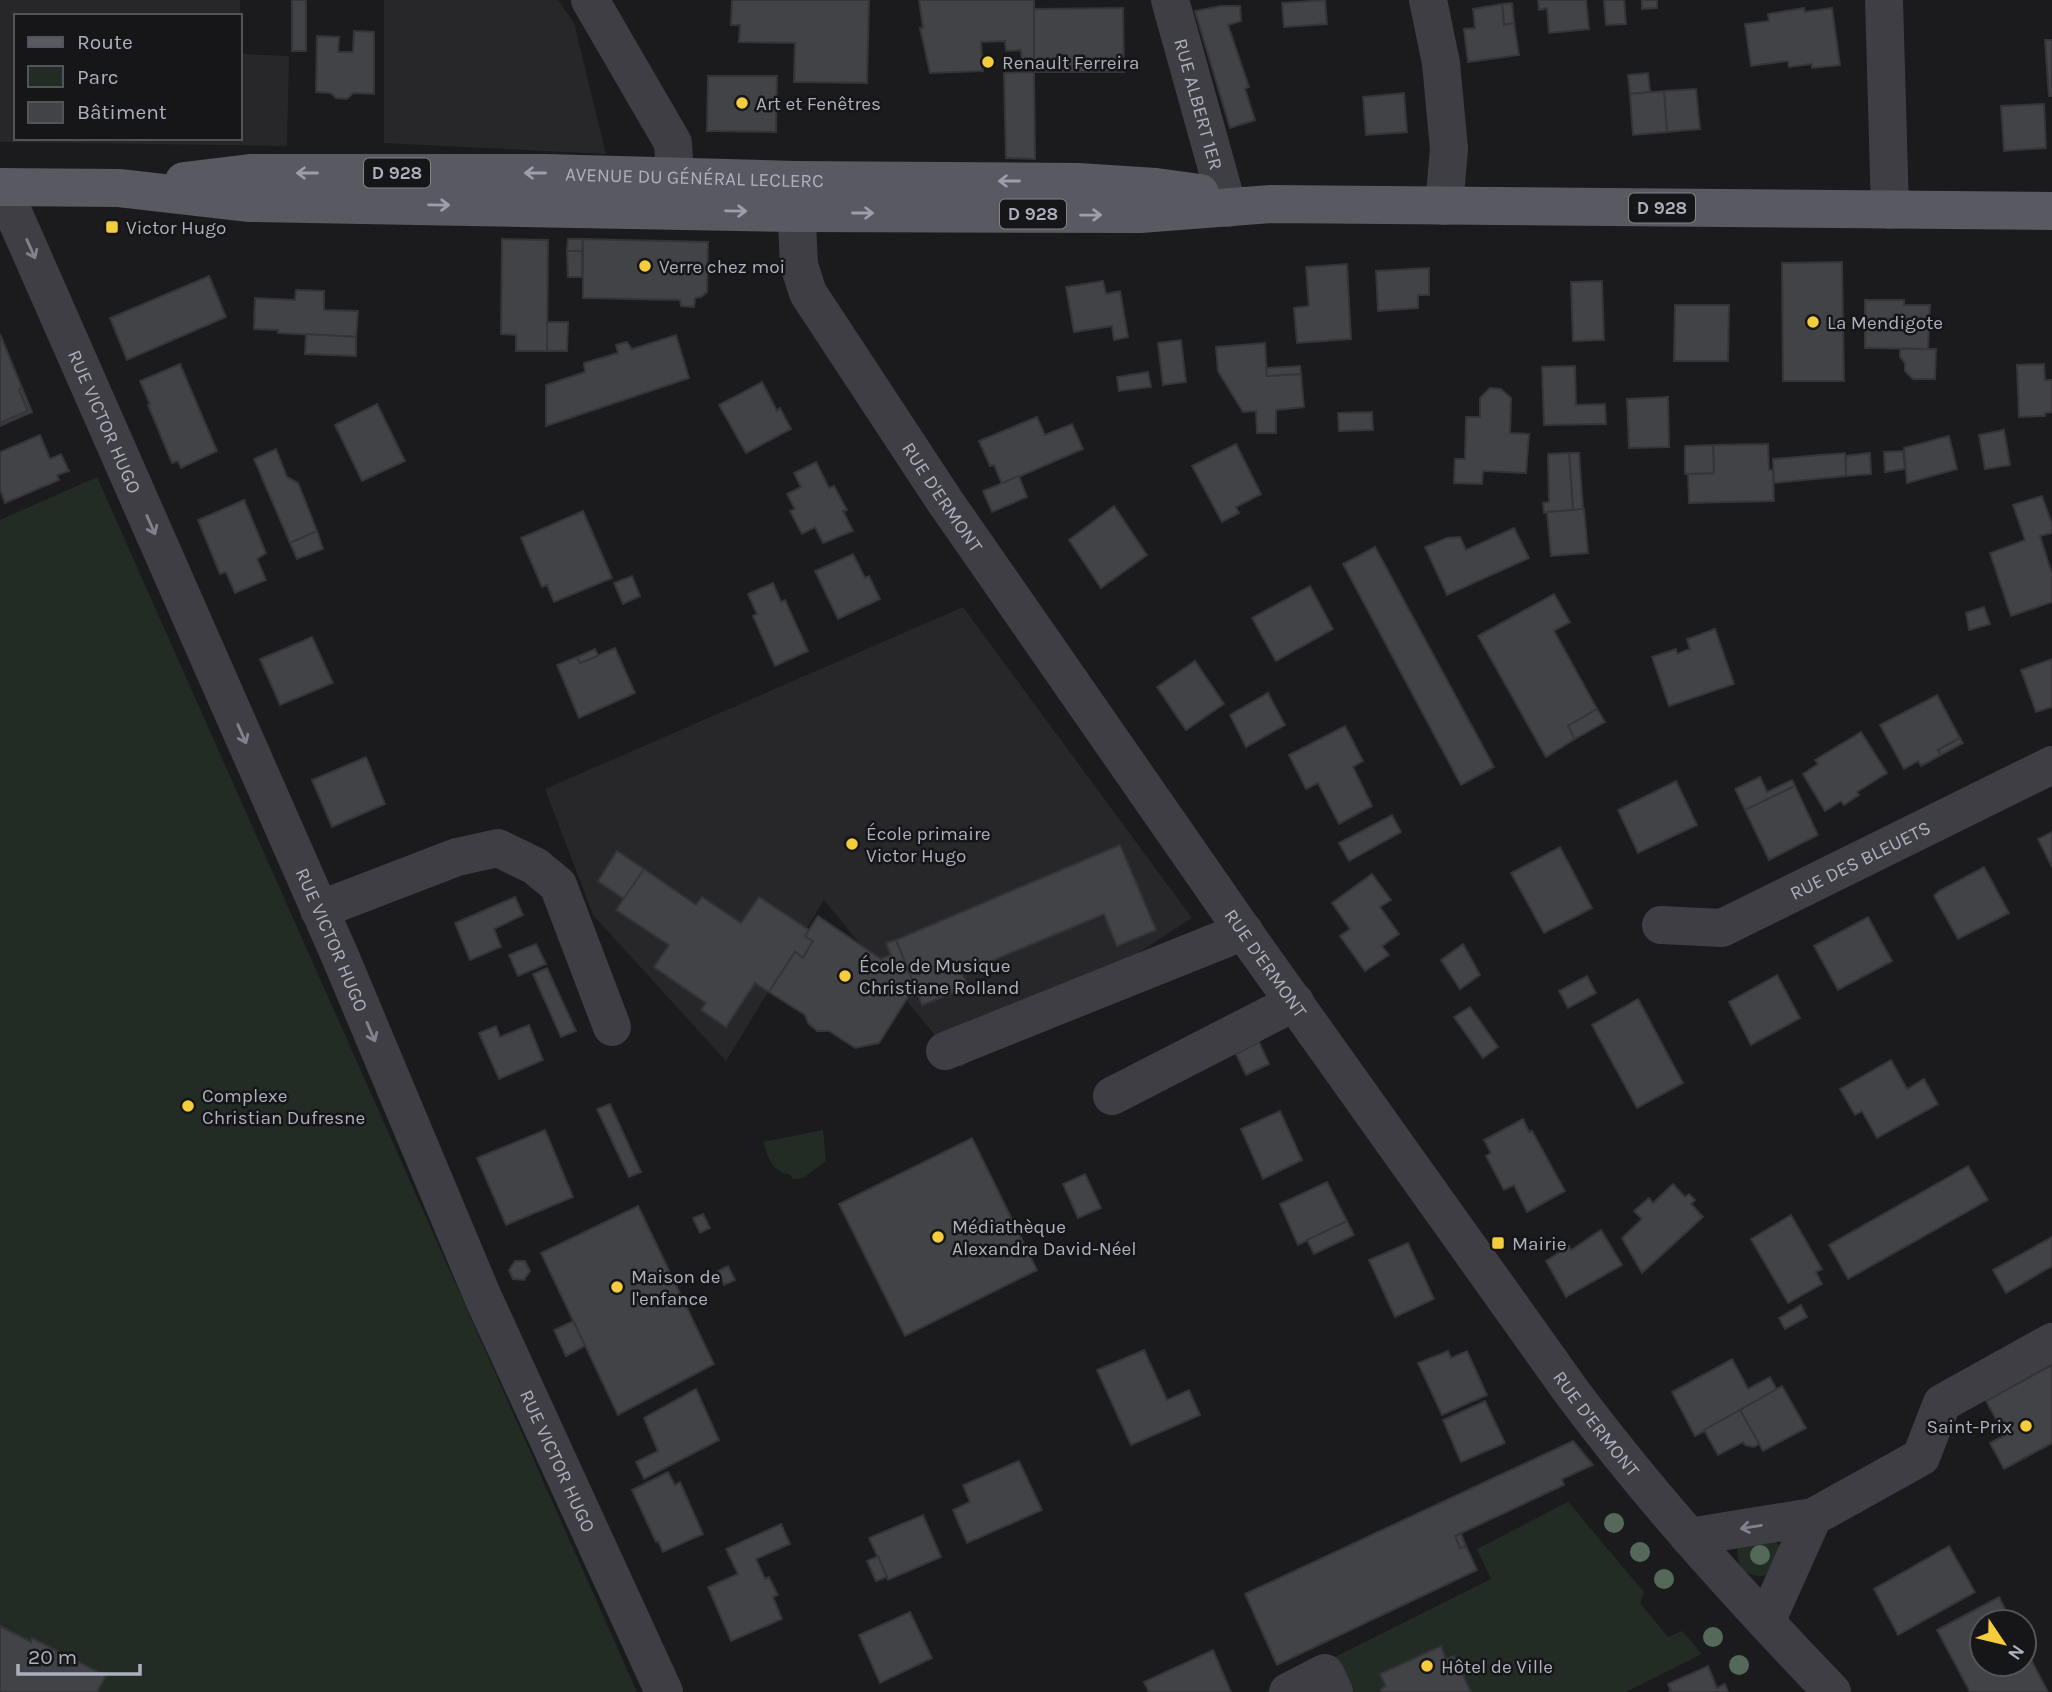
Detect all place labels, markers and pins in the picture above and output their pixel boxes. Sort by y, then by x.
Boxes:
place label: Renault Ferreira [1002,52,1139,74]
marker: Renault Ferreira [980,54,996,70]
place label: Art et Fenêtres [756,93,881,115]
marker: Art et Fenêtres [734,95,750,111]
place label: Victor Hugo [126,217,226,239]
marker: Victor Hugo [104,219,120,235]
place label: Verre chez moi [659,256,785,278]
marker: Verre chez moi [637,258,653,274]
place label: La Mendigote [1827,312,1943,334]
marker: La Mendigote [1805,314,1821,330]
place label: École primaire Victor Hugo [866,822,991,867]
marker: École primaire Victor Hugo [844,836,860,852]
place label: École de Musique Christiane Rolland [859,954,1019,999]
marker: École de Musique Christiane Rolland [837,968,853,984]
place label: Complexe Christian Dufresne [202,1085,365,1129]
marker: Complexe Christian Dufresne [180,1098,196,1114]
place label: Médiathèque Alexandra David-Néel [952,1216,1137,1260]
marker: Médiathèque Alexandra David-Néel [930,1229,946,1245]
place label: Mairie [1512,1233,1567,1255]
marker: Mairie [1490,1235,1506,1251]
place label: Maison de l'enfance [631,1266,721,1310]
marker: Maison de l'enfance [609,1279,625,1295]
place label: Saint-Prix [1926,1416,2012,1438]
marker: Saint-Prix [2018,1418,2034,1434]
place label: Hôtel de Ville [1441,1656,1553,1678]
marker: Hôtel de Ville [1419,1658,1435,1674]

